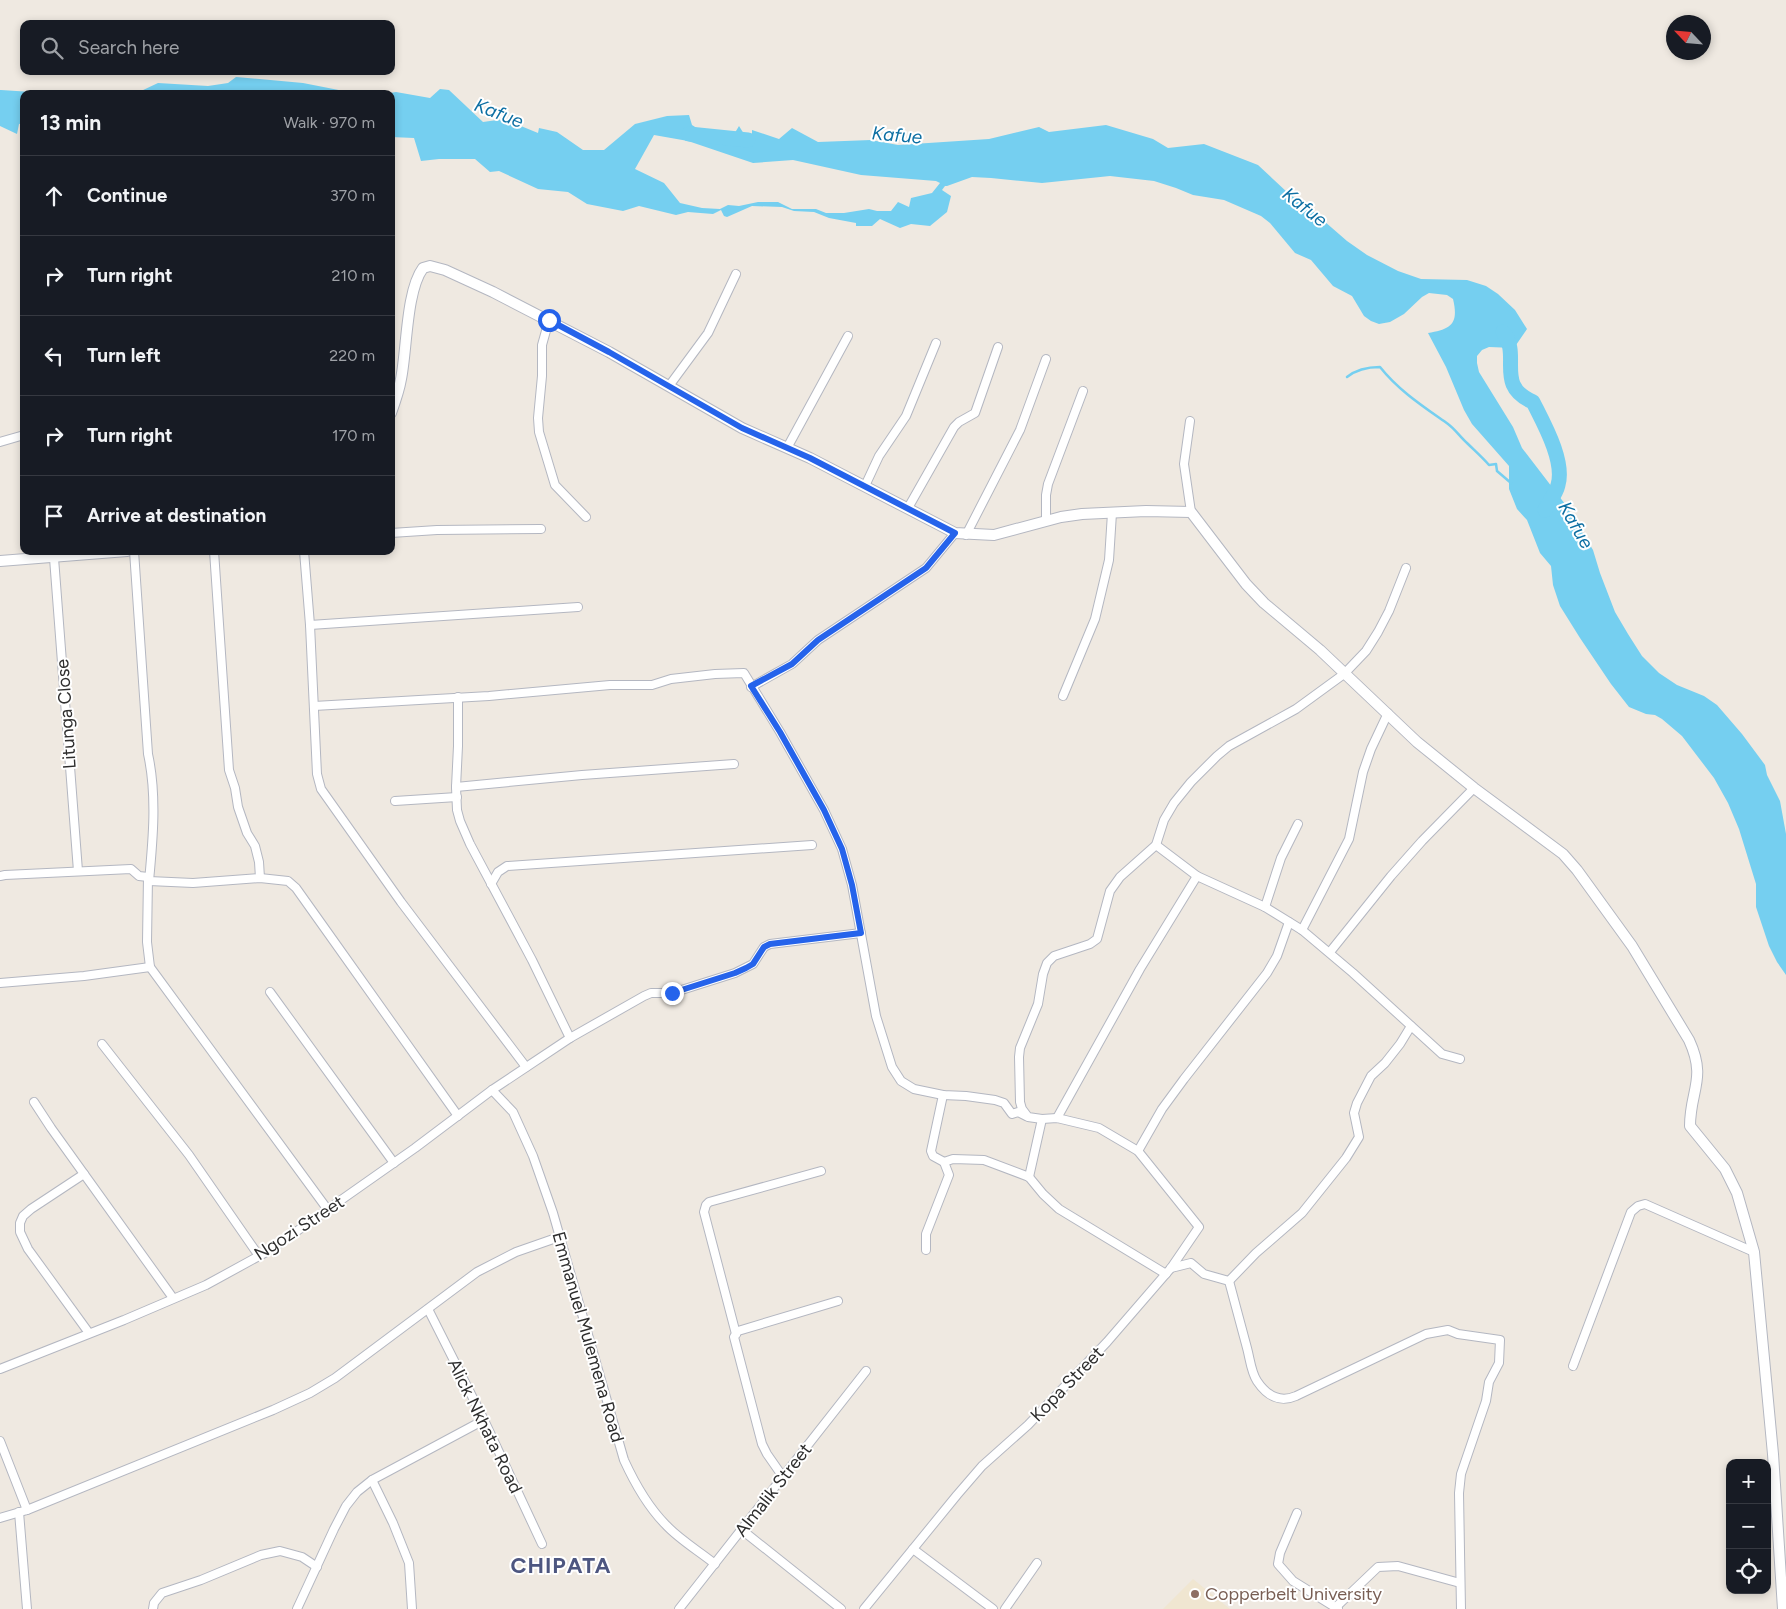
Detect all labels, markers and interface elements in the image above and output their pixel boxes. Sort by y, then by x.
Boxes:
north arrow [1666,15,1711,60]
search box [20,20,395,75]
icon: search [38,34,66,62]
text: Search here [78,36,180,59]
water label: Kafue [471,93,527,133]
text: 13 min [40,110,101,135]
text: Walk · 970 m [283,113,375,132]
water label: Kafue [871,121,924,149]
icon: ahead [40,182,68,210]
water label: Kafue [1278,182,1332,232]
text: Continue [87,184,167,207]
text: 370 m [330,186,375,205]
icon: right [40,262,68,290]
text: Turn right [87,264,173,287]
text: 210 m [332,266,375,285]
route start [538,309,561,332]
icon: left [40,342,68,370]
text: Turn left [87,344,161,367]
text: 220 m [329,346,375,365]
icon: right [40,422,68,450]
text: Turn right [87,424,173,447]
text: 170 m [332,426,375,445]
water label: Kafue [1553,497,1599,553]
icon: arrive [40,502,68,530]
text: Arrive at destination [87,504,266,527]
street label: Litunga Close [51,658,81,770]
route end [661,982,684,1005]
street label: Ngozi Street [250,1191,348,1265]
street label: Emmanuel Mulemena Road [547,1229,629,1445]
street label: Kopa Street [1026,1342,1108,1426]
street label: Alick Nkhata Road [443,1355,527,1497]
street label: Almalik Street [730,1439,816,1541]
map controls [1726,1459,1771,1594]
button: + [1726,1459,1771,1504]
button: − [1726,1504,1771,1549]
button: locate [1726,1549,1771,1594]
district label: CHIPATA [511,1552,611,1579]
place label: Copperbelt University [1205,1583,1383,1605]
marker: Copperbelt University [1189,1588,1201,1600]

